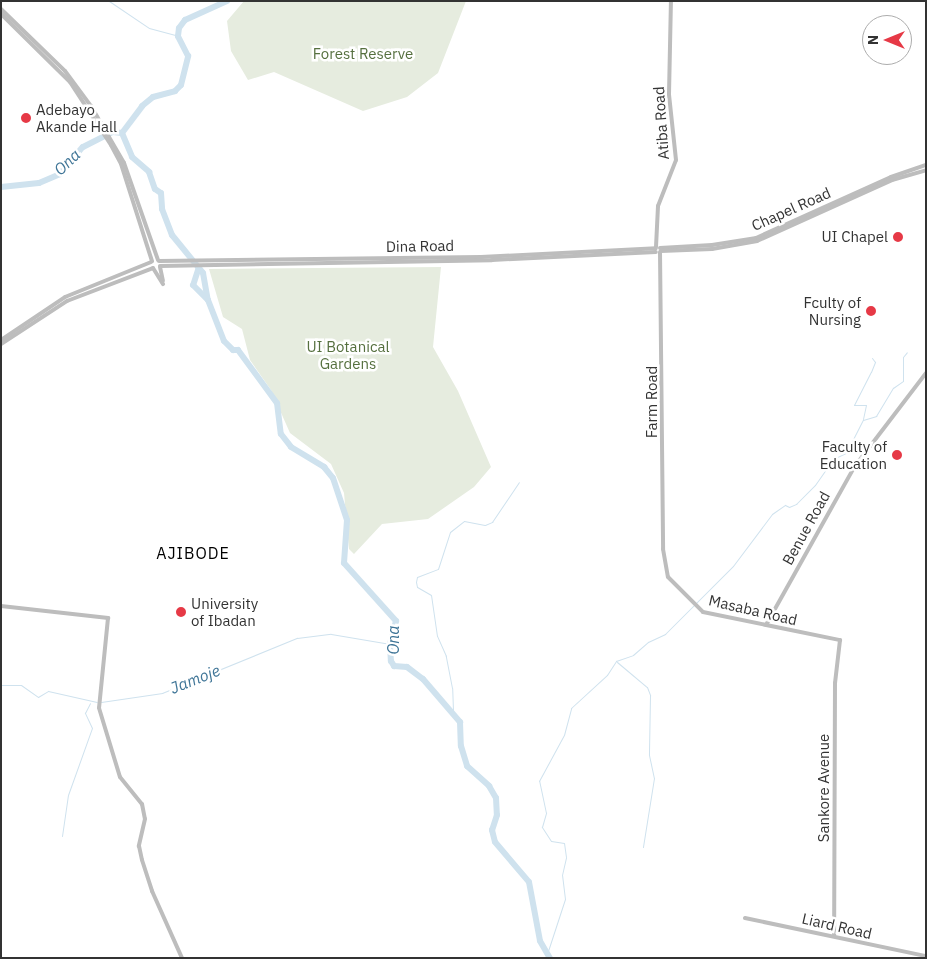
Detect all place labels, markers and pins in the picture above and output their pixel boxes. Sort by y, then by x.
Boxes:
place label: Adebayo Akande Hall [36,100,117,135]
marker: Adebayo Akande Hall [20,112,32,124]
place label: UI Chapel [821,228,888,246]
marker: UI Chapel [892,231,904,243]
place label: Fculty of Nursing [803,293,861,328]
marker: Fculty of Nursing [865,305,877,317]
place label: Faculty of Education [820,437,887,472]
marker: Faculty of Education [891,449,903,461]
place label: University of Ibadan [191,594,258,629]
marker: University of Ibadan [175,606,187,618]

